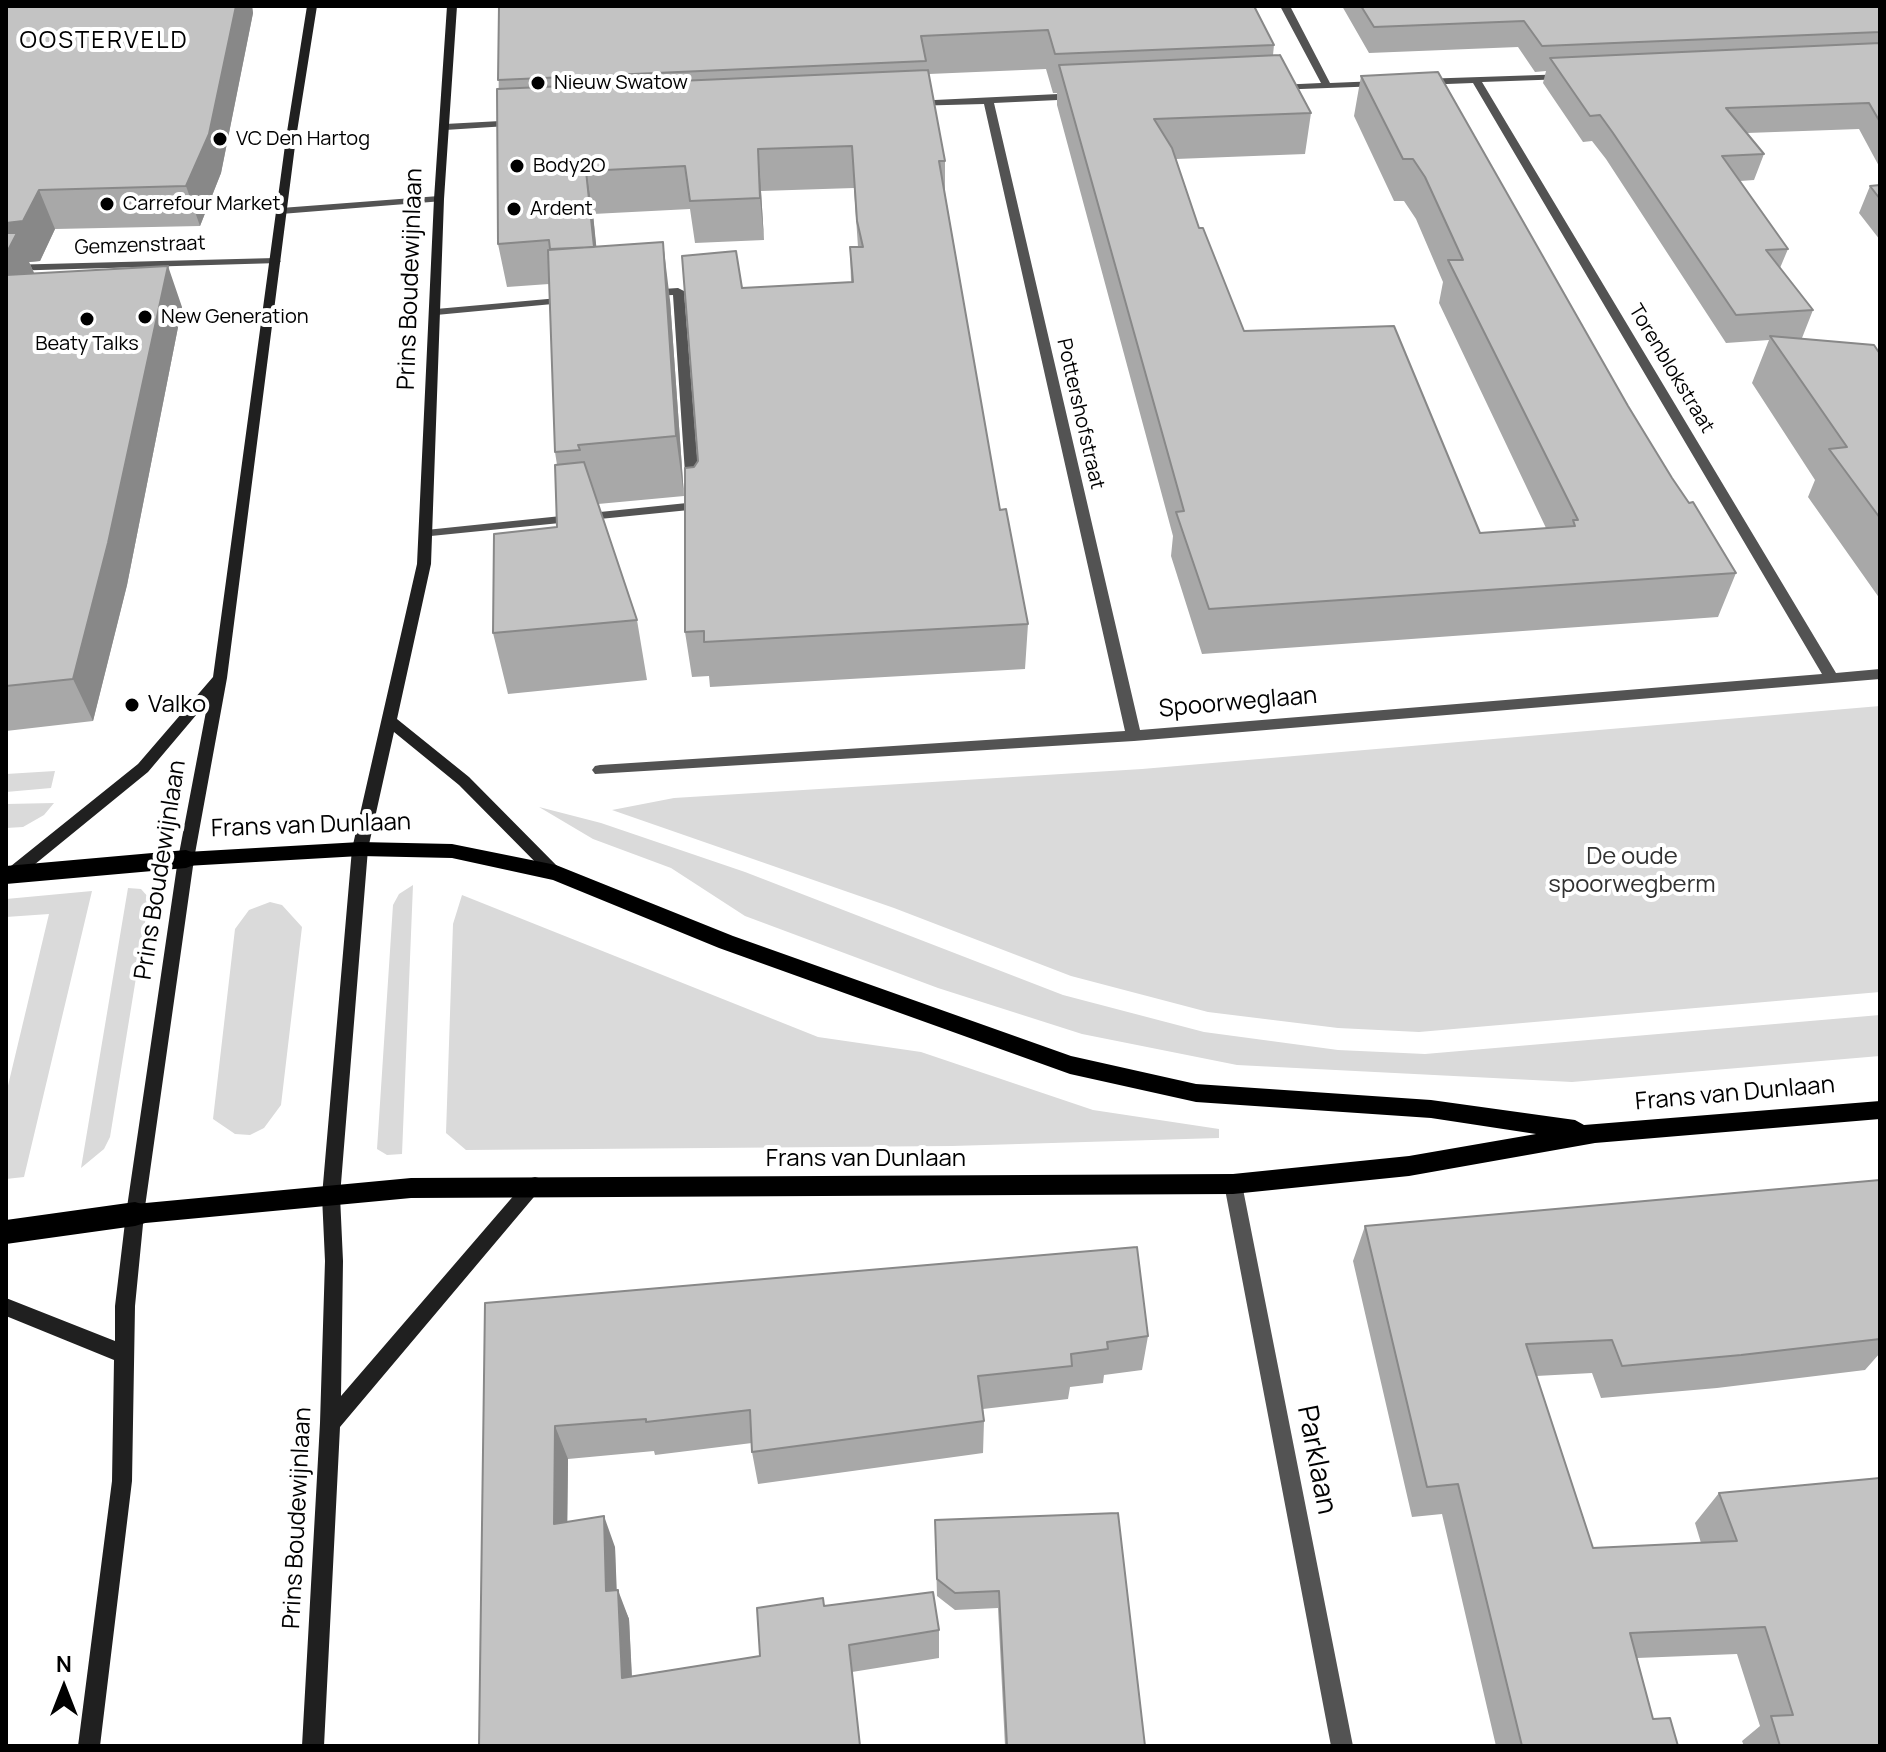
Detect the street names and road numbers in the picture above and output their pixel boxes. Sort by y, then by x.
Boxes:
street label: Prins Boudewijnlaan [393,167,429,391]
street label: Gemzenstraat [74,232,206,260]
street label: Torenblokstraat [1623,300,1719,438]
street label: Pottershofstraat [1051,336,1109,492]
street label: Spoorweglaan [1158,682,1318,724]
street label: Prins Boudewijnlaan [129,758,193,982]
street label: Frans van Dunlaan [210,808,412,844]
street label: Frans van Dunlaan [1634,1071,1836,1117]
street label: Frans van Dunlaan [766,1145,966,1173]
street label: Parklaan [1289,1403,1343,1517]
street label: Prins Boudewijnlaan [278,1406,318,1630]

